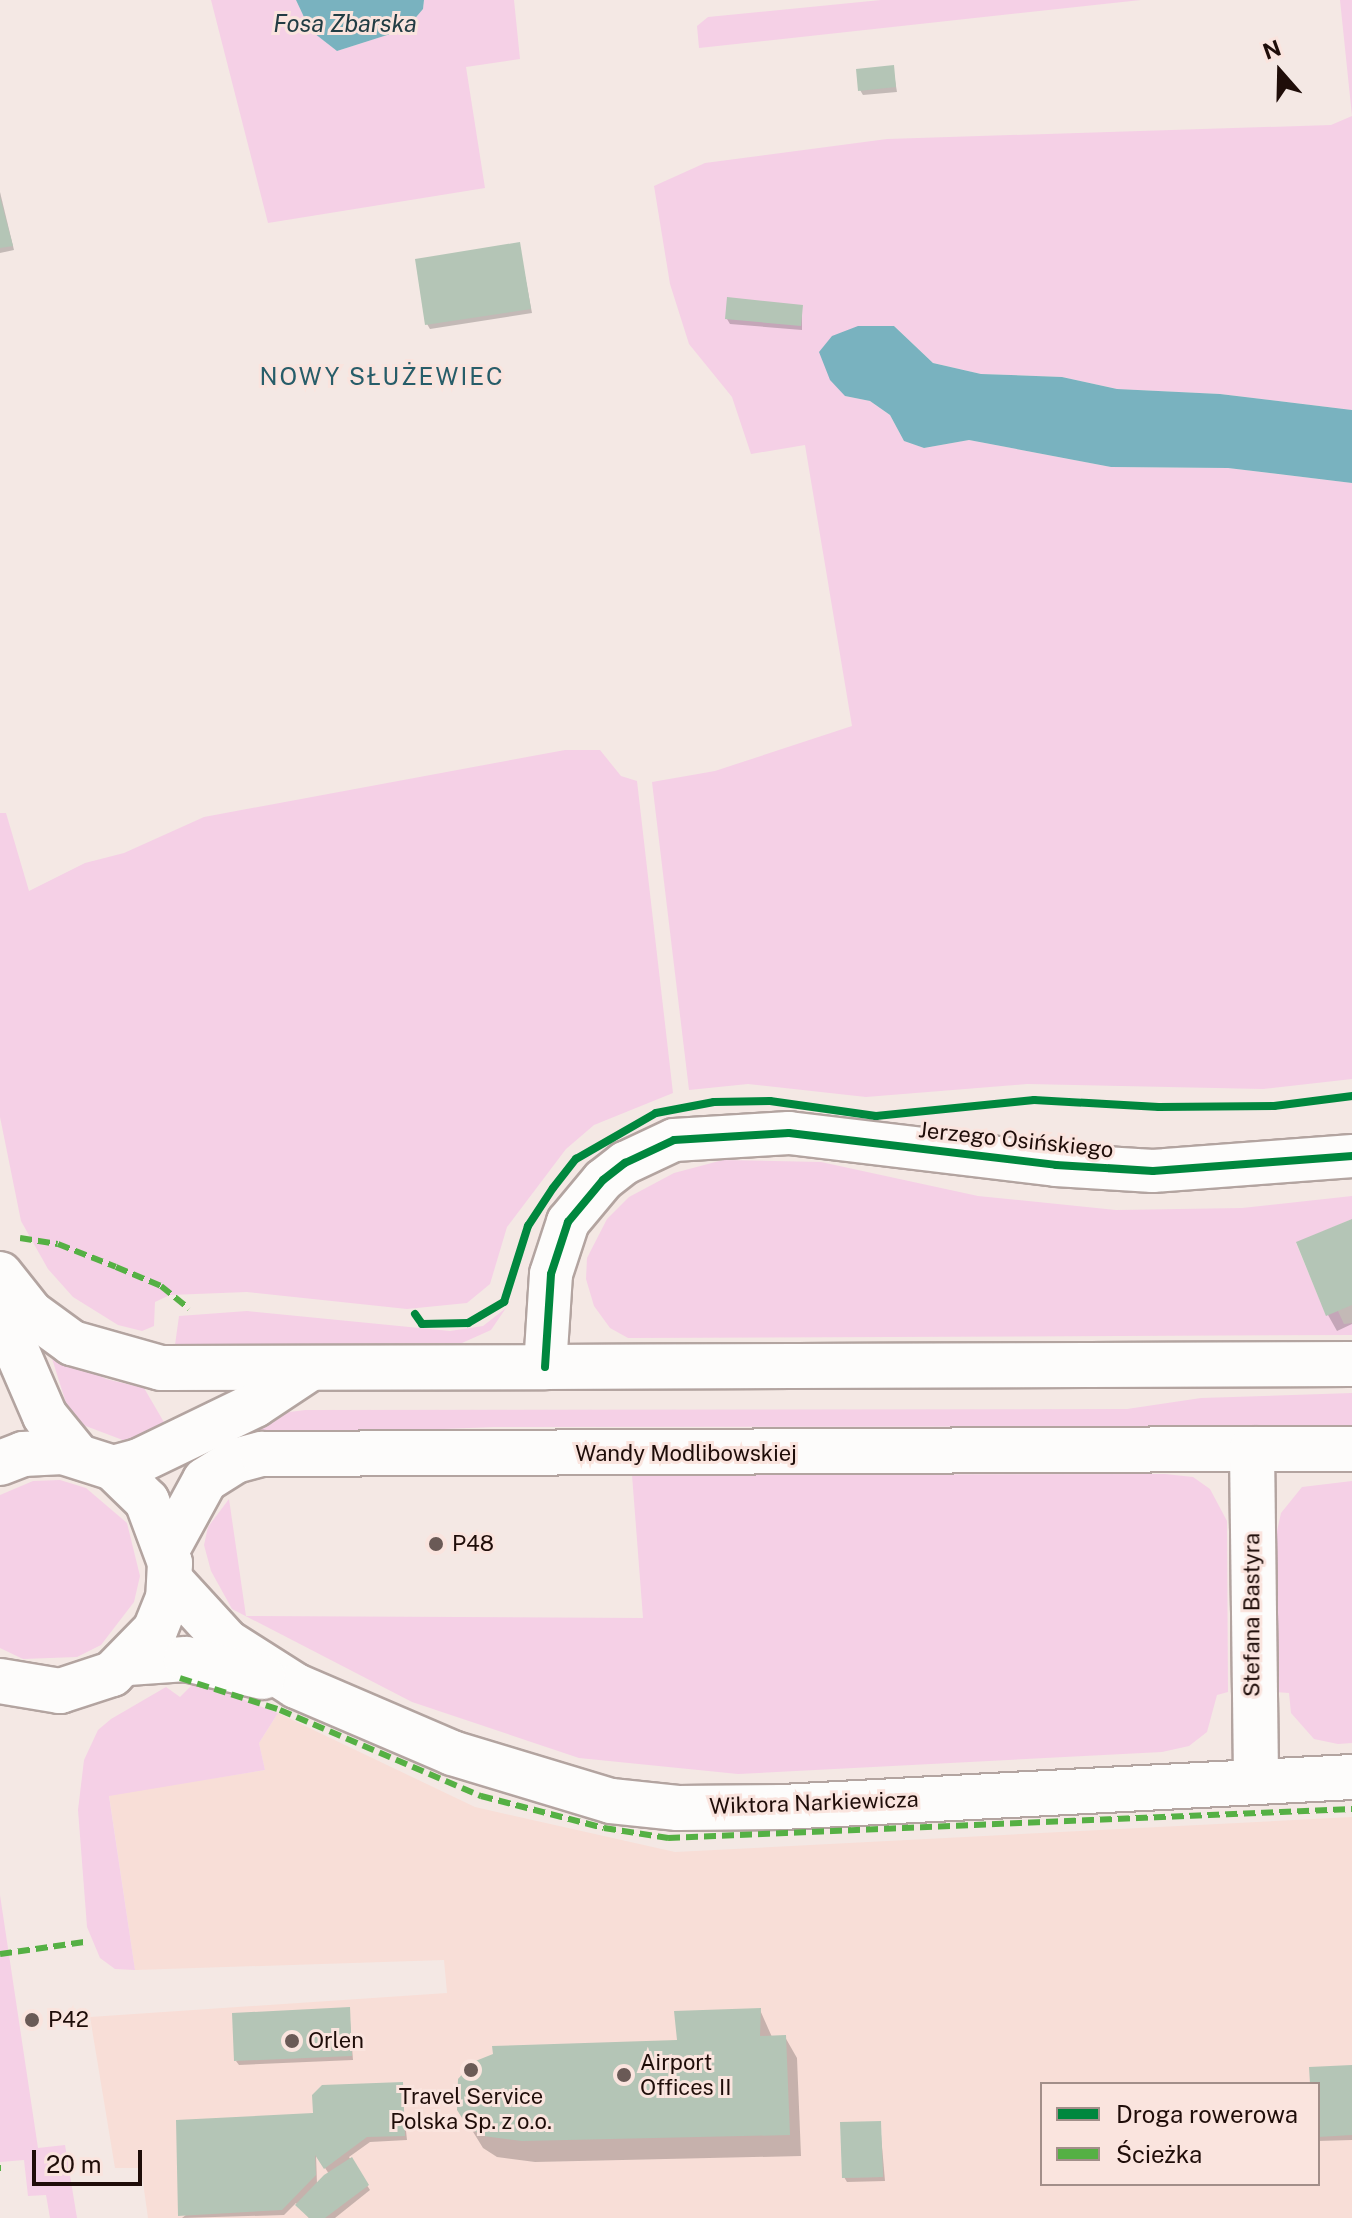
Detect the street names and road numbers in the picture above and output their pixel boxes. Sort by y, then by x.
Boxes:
street label: Jerzego Osińskiego [917,1117,1115,1163]
street label: Wandy Modlibowskiej [575,1441,797,1467]
street label: Stefana Bastyra [1239,1533,1265,1697]
street label: Wiktora Narkiewicza [709,1786,919,1820]

